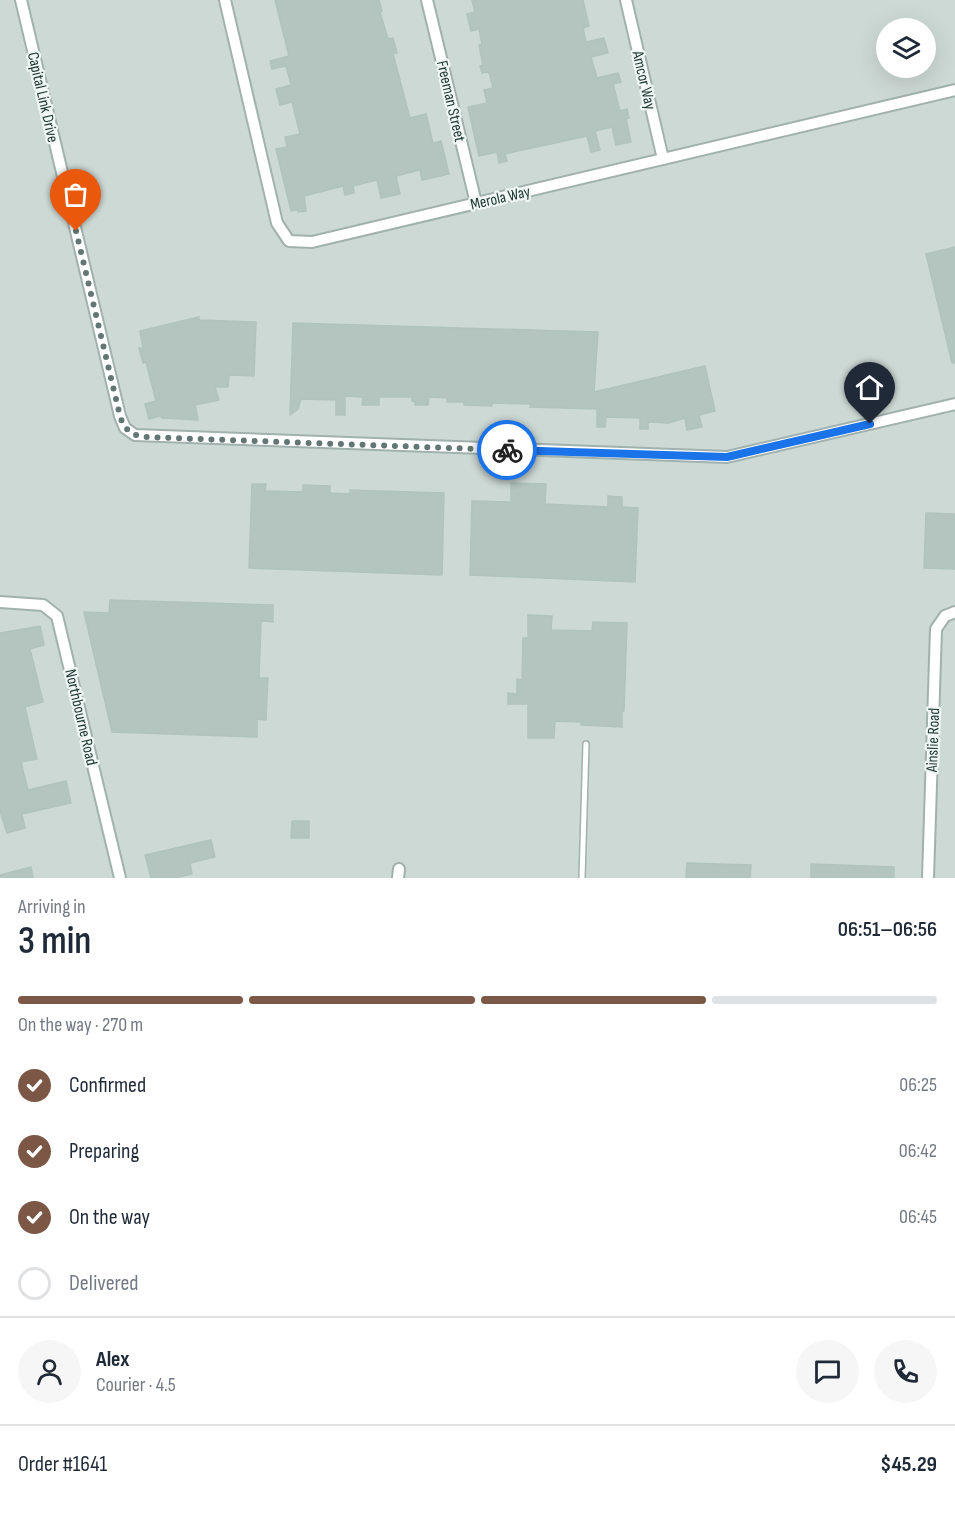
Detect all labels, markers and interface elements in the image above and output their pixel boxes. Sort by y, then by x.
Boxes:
map controls [876,18,936,78]
button: layers [876,18,936,78]
street label: Amcor Way [627,48,660,112]
street label: Capital Link Drive [23,50,62,144]
street label: Freeman Street [432,59,469,144]
pin [50,169,101,231]
icon: bag [59,178,92,211]
street label: Merola Way [469,182,532,215]
pin [844,362,895,424]
icon: home [853,371,886,404]
courier [477,420,537,480]
icon: bike [491,434,524,467]
street label: Northbourne Road [60,667,101,767]
street label: Ainslie Road [923,708,944,774]
text: Arriving in [18,895,86,919]
text: 06:51–06:56 [838,916,937,943]
text: 3 min [18,918,91,965]
text: On the way · 270 m [18,1013,143,1037]
icon: check [18,1069,51,1102]
text: Confirmed [69,1072,146,1099]
text: 06:25 [899,1073,937,1097]
icon: check [18,1135,51,1168]
text: Preparing [69,1138,139,1165]
text: 06:42 [899,1139,937,1163]
icon: check [18,1201,51,1234]
text: On the way [69,1204,150,1231]
text: 06:45 [899,1205,937,1229]
text: Delivered [69,1270,138,1297]
button: person [18,1340,81,1403]
button: chat [796,1340,859,1403]
button: phone [874,1340,937,1403]
text: Alex [96,1346,129,1373]
text: Courier · 4.5 [96,1373,176,1397]
text: Order #1641 [18,1451,107,1478]
text: $45.29 [880,1451,937,1478]

